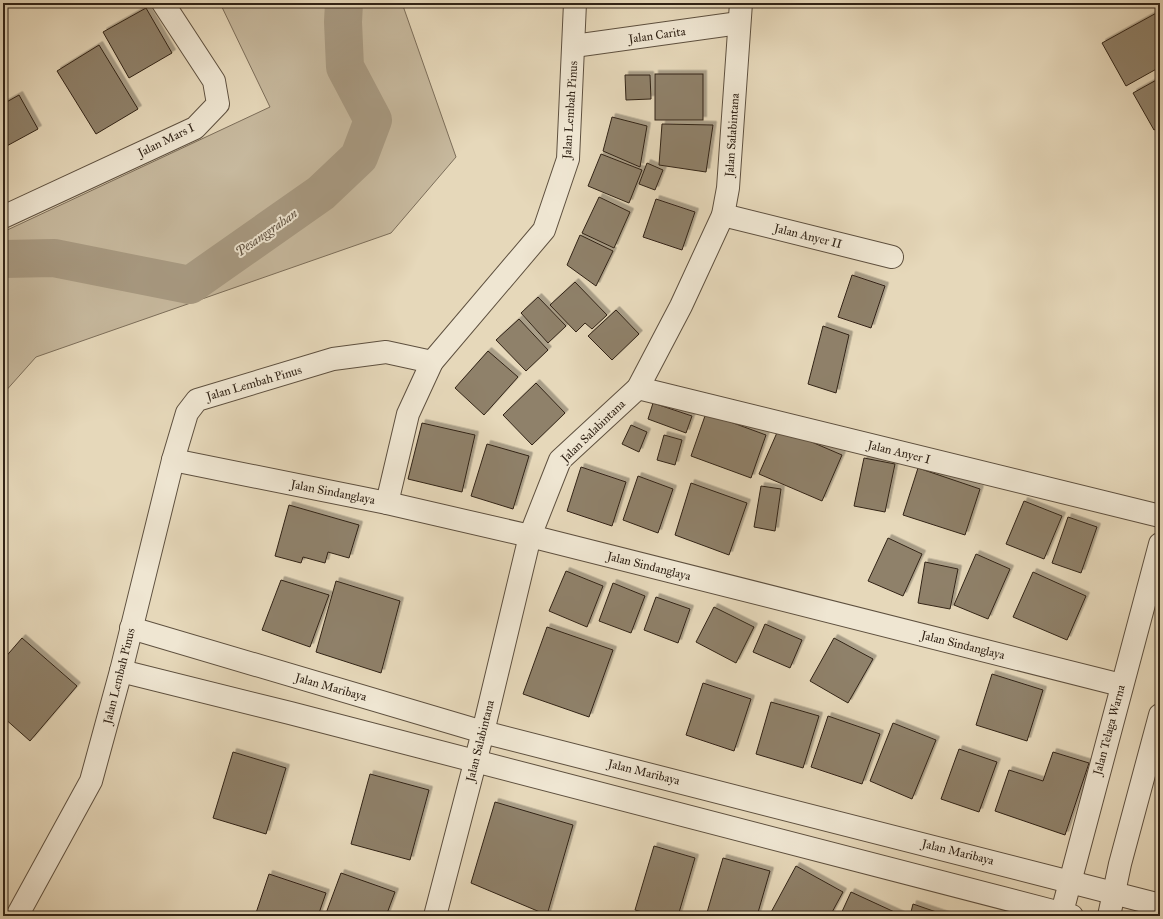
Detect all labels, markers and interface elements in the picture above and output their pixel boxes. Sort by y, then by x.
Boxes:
street label: Jalan Carita [626,24,687,47]
street label: Jalan Lembah Pinus [559,60,581,162]
street label: Jalan Salabintana [722,92,743,179]
street label: Jalan Mars I [134,120,197,161]
water label: Pesanggrahan [233,206,301,260]
street label: Jalan Anyer II [771,220,843,252]
street label: Jalan Lembah Pinus [203,363,304,405]
street label: Jalan Salabintana [557,396,629,467]
street label: Jalan Anyer I [864,437,932,468]
street label: Jalan Sindanglaya [287,477,377,508]
street label: Jalan Sindanglaya [604,548,693,584]
street label: Jalan Lembah Pinus [100,627,139,728]
street label: Jalan Sindanglaya [918,627,1007,663]
street label: Jalan Maribaya [291,670,369,705]
street label: Jalan Telaga Warna [1090,682,1129,779]
street label: Jalan Salabintana [463,698,498,785]
street label: Jalan Maribaya [604,756,682,789]
street label: Jalan Maribaya [918,836,996,869]

